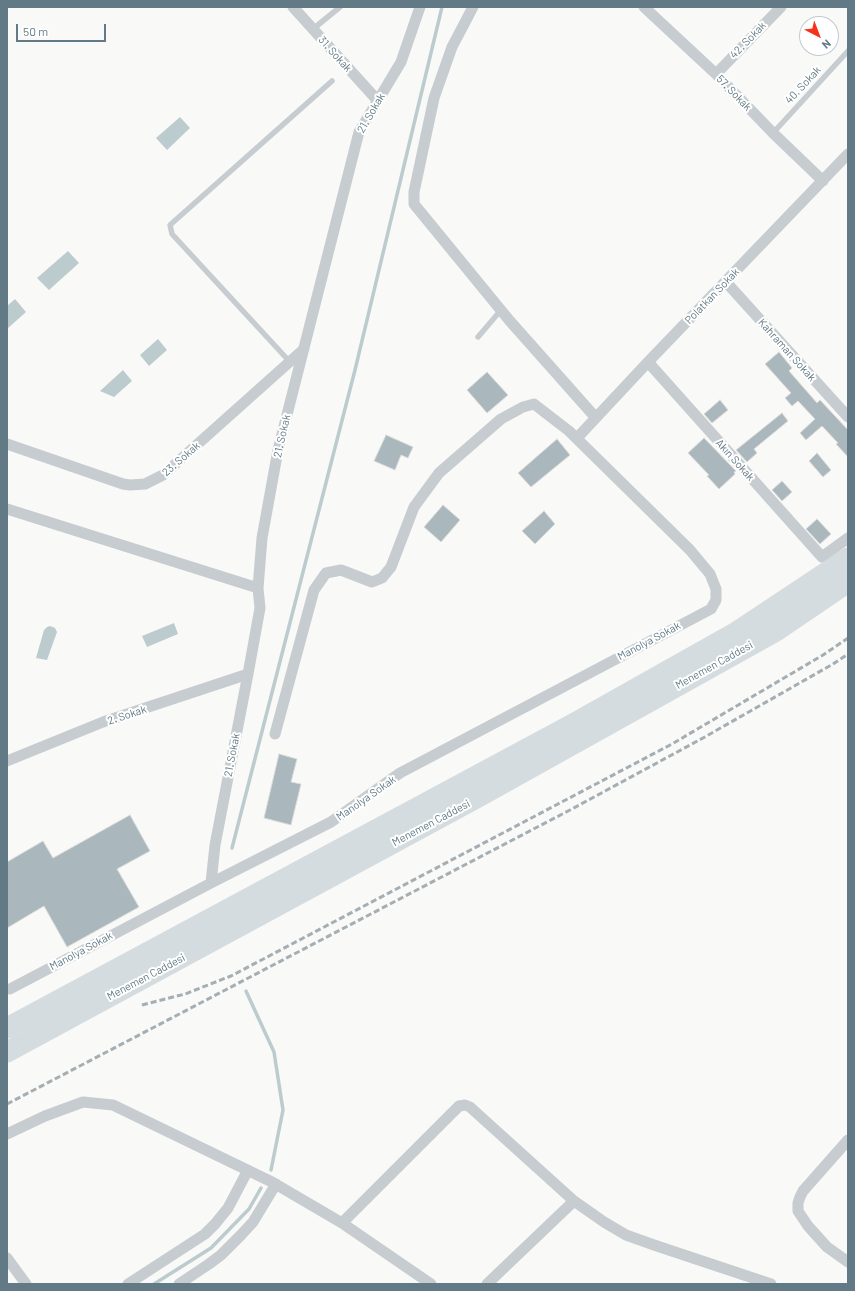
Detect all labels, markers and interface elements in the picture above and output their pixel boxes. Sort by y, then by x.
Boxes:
scale bar [18,16,108,42]
north arrow [799,16,839,56]
street label: 42. Sokak [727,19,769,61]
text: 50 m [23,24,48,38]
street label: 31. Sokak [315,33,355,75]
text: N [820,37,834,52]
street label: 40. Sokak [782,63,824,107]
street label: 57. Sokak [714,72,754,114]
street label: 21. Sokak [354,91,388,135]
street label: Polatkan Sokak [682,265,742,327]
street label: Kahraman Sokak [755,316,819,384]
street label: 21. Sokak [271,413,293,459]
street label: Akın Sokak [713,436,757,484]
street label: 23. Sokak [159,439,203,479]
street label: Manolya Sokak [615,619,683,663]
street label: Menemen Caddesi [673,638,755,692]
street label: 2. Sokak [106,703,148,727]
street label: 21. Sokak [221,732,243,778]
street label: Manolya Sokak [334,773,398,823]
street label: Menemen Caddesi [390,797,472,849]
street label: Manolya Sokak [47,929,115,973]
street label: Menemen Caddesi [105,951,187,1003]

